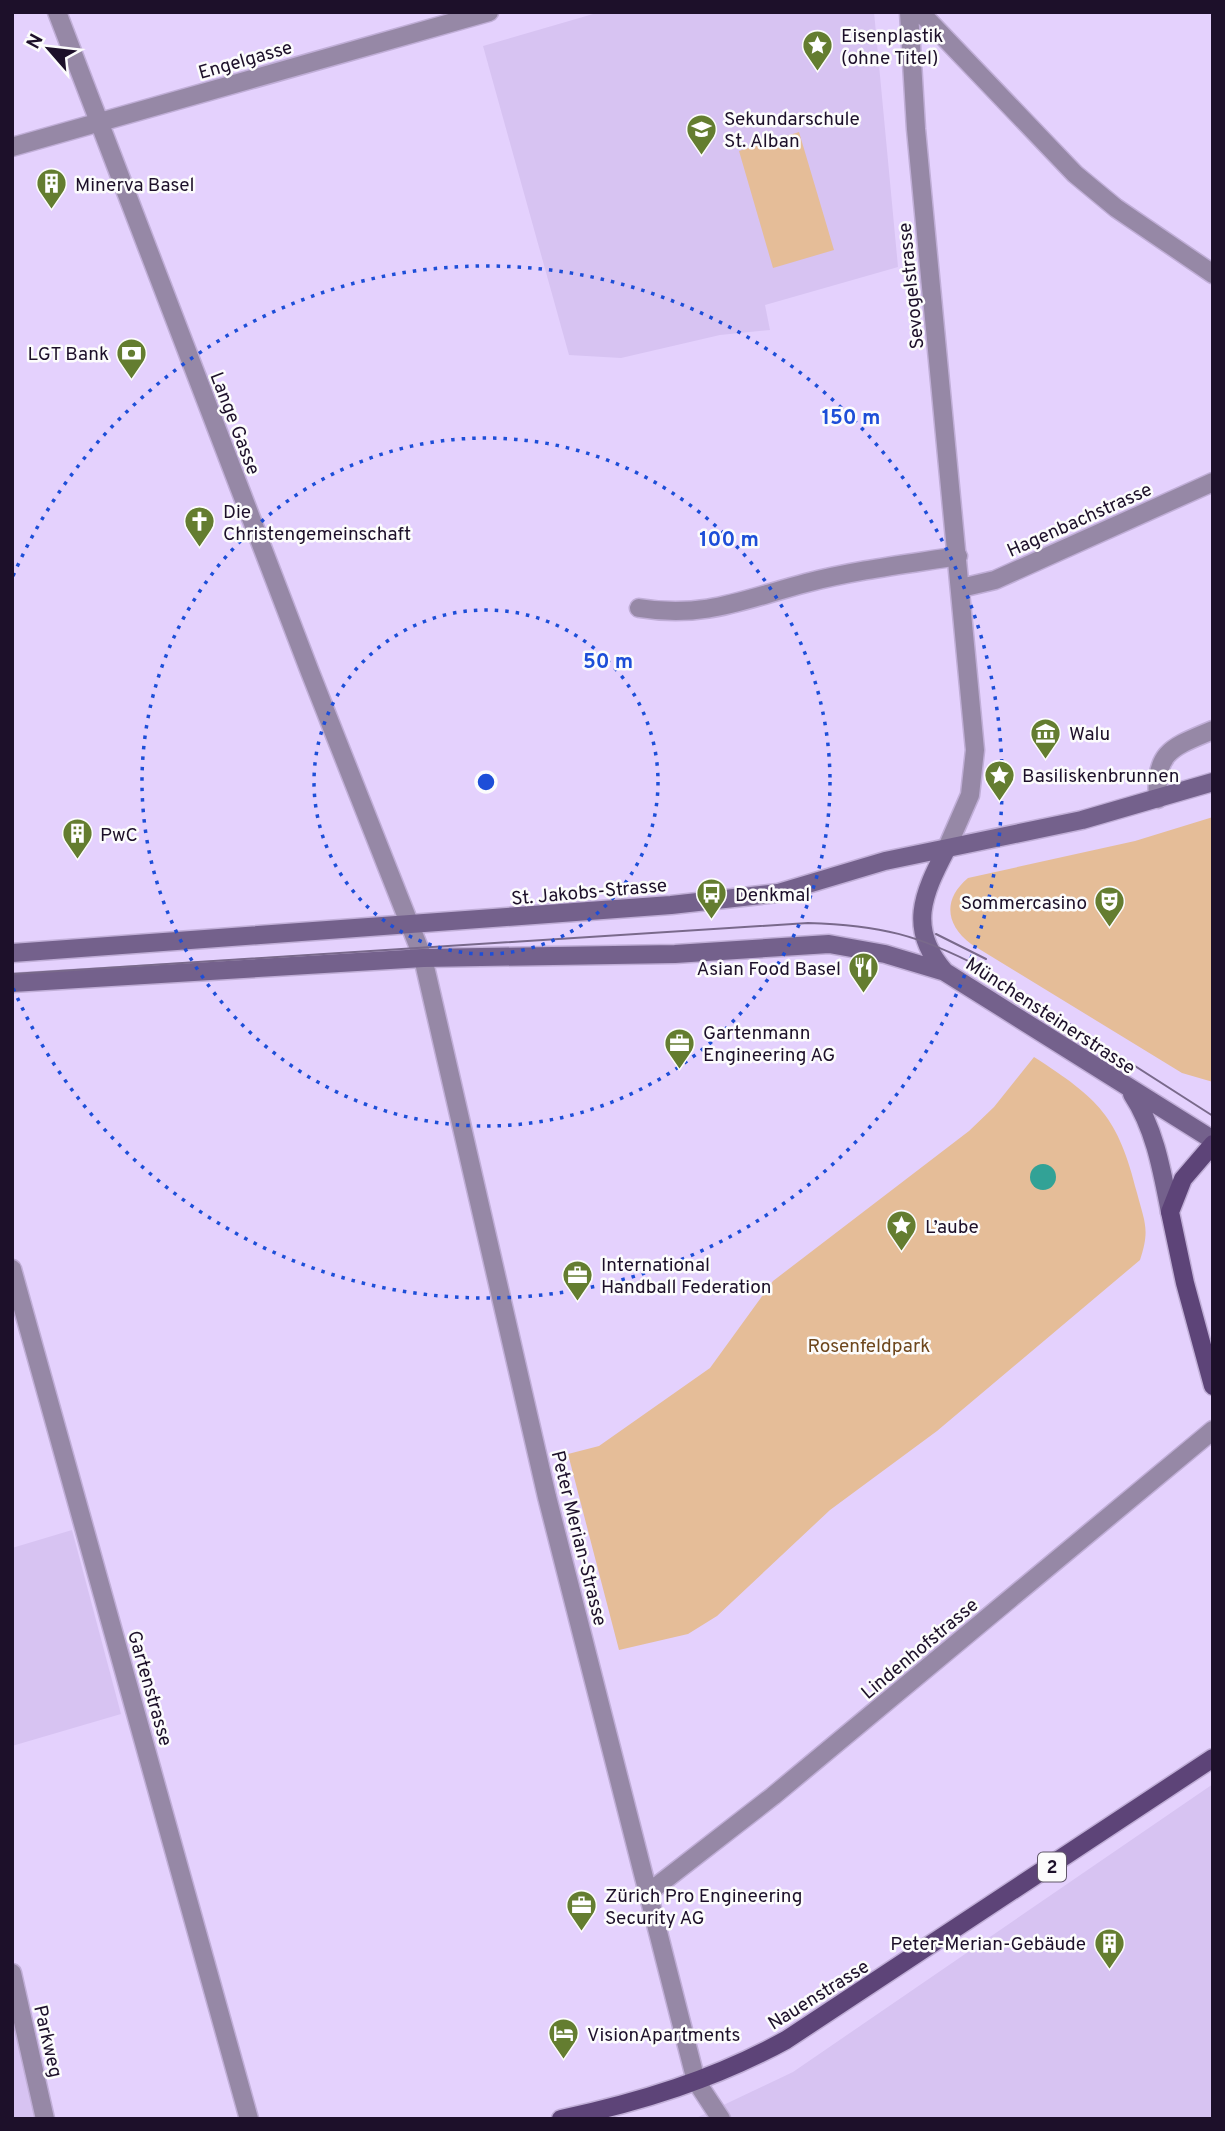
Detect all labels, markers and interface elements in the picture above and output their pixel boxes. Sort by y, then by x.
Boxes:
north arrow [14,14,84,84]
place label: Eisenplastik (ohne Titel) [841,25,943,71]
place icon: Eisenplastik (ohne Titel) [801,29,835,73]
text: N [22,30,50,54]
street label: Engelgasse [196,36,295,86]
place label: Sekundarschule St. Alban [724,108,860,154]
school or university icon: Sekundarschule St. Alban [684,112,718,156]
building icon: Minerva Basel [35,167,69,211]
place label: Minerva Basel [75,174,194,198]
street label: Sevogelstrasse [893,221,931,350]
bank icon: LGT Bank [115,336,149,380]
place label: LGT Bank [27,343,109,367]
street label: Lange Gasse [204,369,265,478]
text: 150 m [822,405,880,432]
street label: Hagenbachstrasse [1004,478,1156,564]
place label: Die Christengemeinschaft [223,501,411,547]
church icon: Die Christengemeinschaft [183,505,217,549]
text: 100 m [699,527,759,554]
text: 50 m [583,649,633,676]
museum icon: Walu [1029,716,1063,760]
place label: Walu [1069,723,1110,747]
place icon: Basiliskenbrunnen [982,758,1016,802]
place label: Basiliskenbrunnen [1022,765,1179,789]
centre of rings [474,770,498,794]
building icon: PwC [60,817,94,861]
place label: PwC [100,824,138,848]
street label: St. Jakobs-Strasse [510,874,668,912]
bus stop icon: Denkmal [695,877,729,921]
place label: Denkmal [735,884,810,908]
theatre icon: Sommercasino [1093,885,1127,929]
place label: Sommercasino [961,892,1087,916]
restaurant icon: Asian Food Basel [847,951,881,995]
street label: Münchensteinerstrasse [960,953,1139,1081]
place label: Asian Food Basel [696,958,841,982]
place label: Gartenmann Engineering AG [703,1022,835,1068]
office icon: Gartenmann Engineering AG [663,1026,697,1070]
place icon: L’aube [885,1209,919,1253]
place label: L’aube [925,1216,979,1240]
place label: International Handball Federation [601,1254,771,1300]
office icon: International Handball Federation [561,1258,595,1302]
park label: Rosenfeldpark [808,1335,930,1359]
street label: Peter Merian-Strasse [545,1448,611,1629]
street label: Lindenhofstrasse [857,1594,984,1705]
street label: Gartenstrasse [121,1628,177,1749]
road number: 2 [1038,1853,1066,1882]
place label: Zürich Pro Engineering Security AG [605,1885,802,1931]
office icon: Zürich Pro Engineering Security AG [565,1889,599,1933]
building icon: Peter-Merian-Gebäude [1092,1926,1126,1970]
place label: Peter-Merian-Gebäude [890,1933,1086,1957]
street label: Nauenstrasse [764,1955,874,2036]
street label: Parkweg [27,2003,67,2080]
hotel icon: VisionApartments [547,2017,581,2061]
place label: VisionApartments [587,2024,741,2048]

